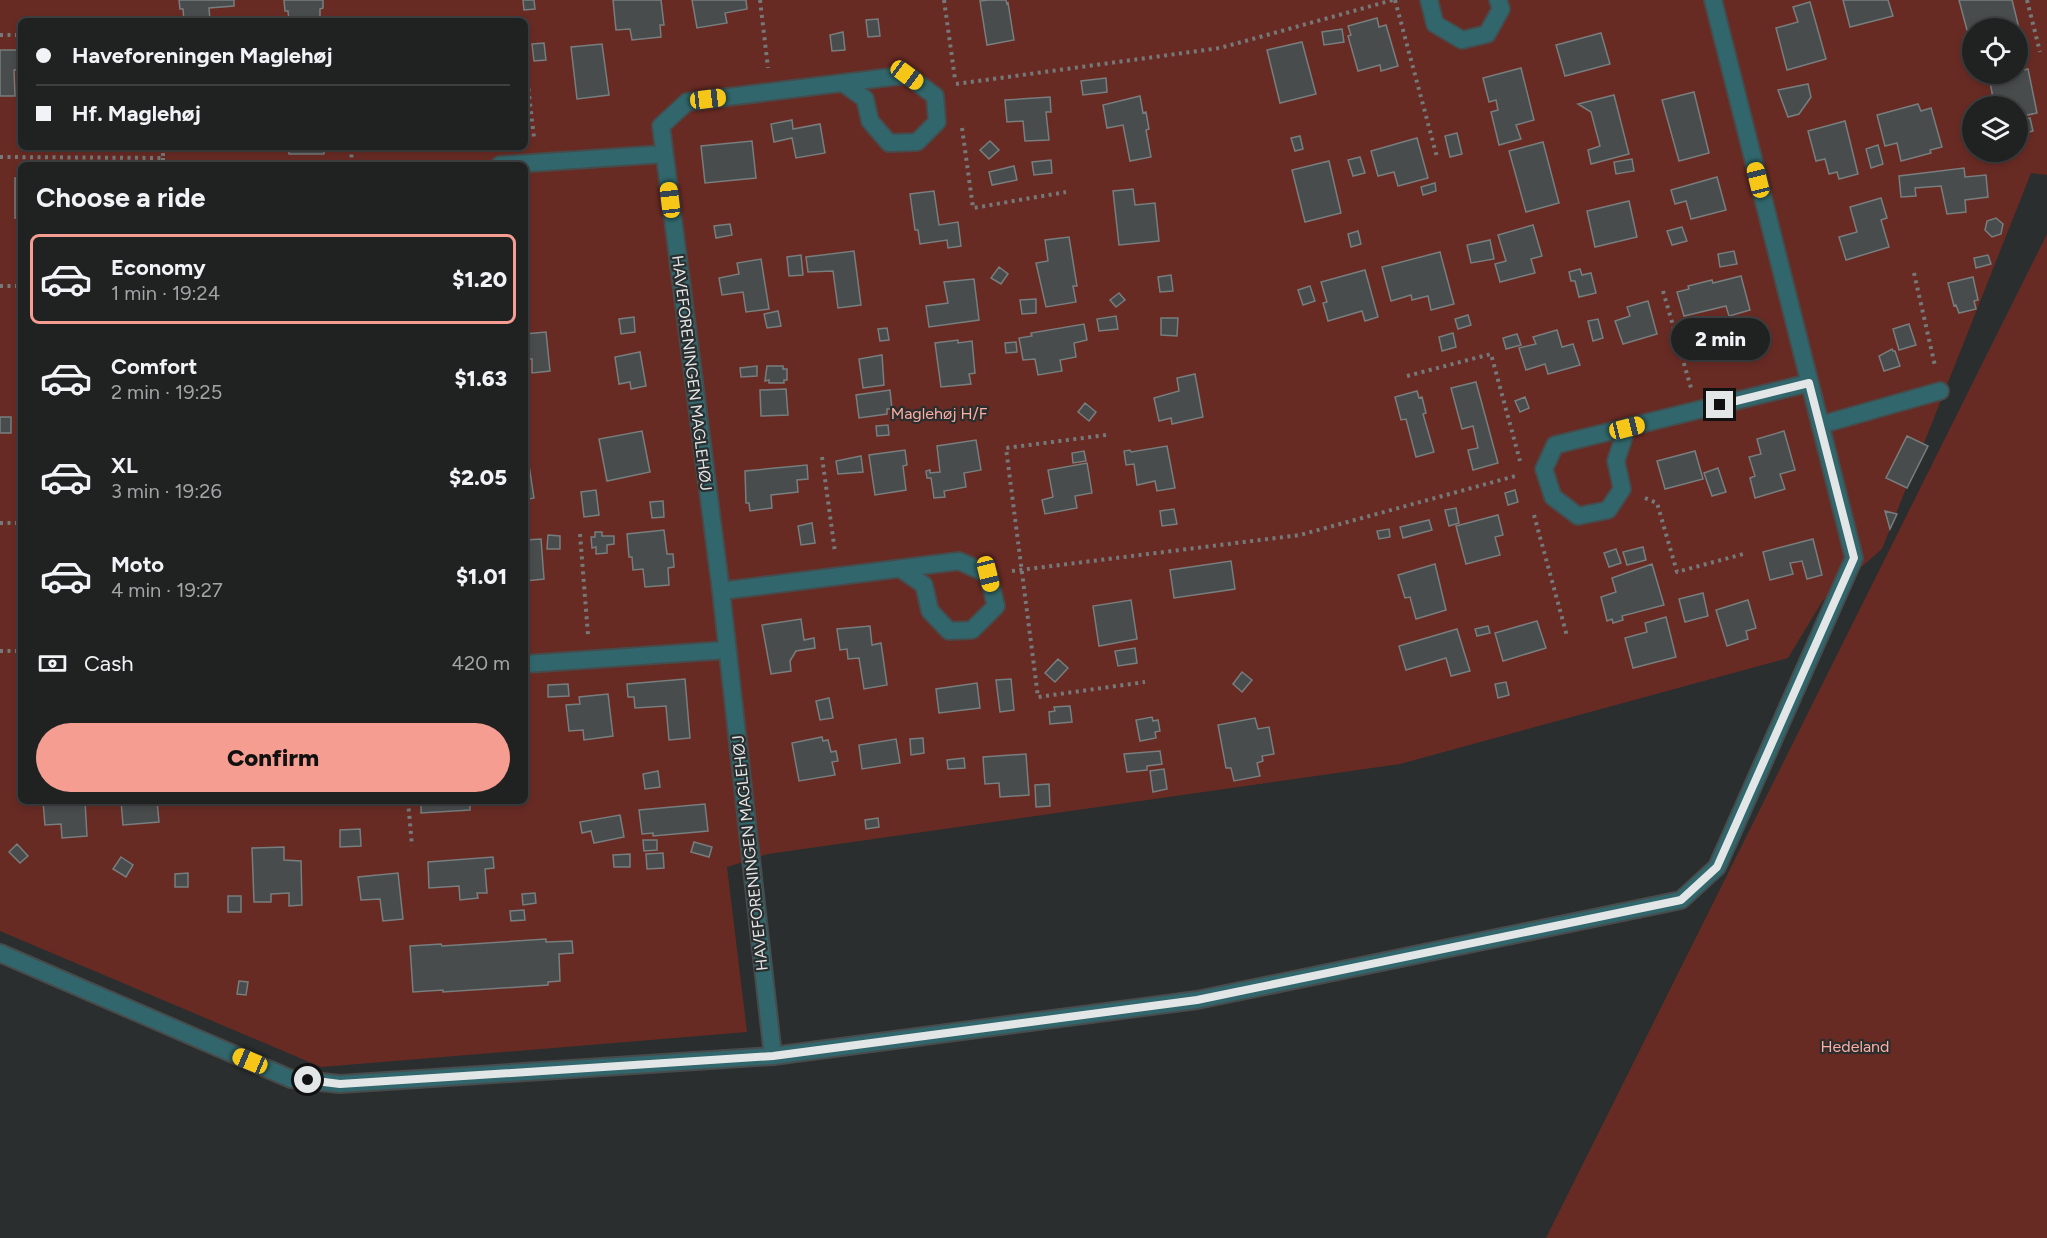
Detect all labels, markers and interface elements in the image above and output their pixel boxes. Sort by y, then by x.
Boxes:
map controls [1962,18,2028,162]
button: locate [1962,18,2028,84]
text: Haveforeningen Maglehøj [72,42,333,69]
car [887,57,927,93]
car [689,88,727,110]
button: layers [1962,96,2028,162]
text: Hf. Maglehøj [72,100,201,127]
car [1745,160,1771,200]
text: Choose a ride [36,181,205,214]
car [659,181,681,219]
icon: car [39,252,93,306]
text: Economy [111,254,206,281]
street label: HAVEFORENINGEN MAGLEHØJ [668,254,716,492]
text: $1.20 [452,266,507,293]
text: 1 min · 19:24 [111,281,220,305]
callout: 2 min [1670,318,1770,360]
text: 2 min [1695,327,1746,351]
icon: car [39,351,93,405]
text: Comfort [111,353,197,380]
text: $1.63 [454,365,507,392]
text: 2 min · 19:25 [111,380,222,404]
route end [1706,391,1733,418]
park label: Maglehøj H/F [891,404,988,423]
car [1607,415,1647,441]
icon: car [39,450,93,504]
text: XL [111,452,138,479]
text: $2.05 [449,464,507,491]
text: 3 min · 19:26 [111,479,222,503]
icon: car [39,549,93,603]
text: Moto [111,551,164,578]
car [975,554,1001,594]
text: $1.01 [456,563,507,590]
text: 4 min · 19:27 [111,578,223,602]
icon: cash [36,647,69,680]
text: Cash [84,650,134,677]
text: 420 m [452,651,510,675]
button: Confirm [36,723,510,792]
street label: HAVEFORENINGEN MAGLEHØJ [728,734,772,972]
park label: Hedeland [1821,1037,1889,1056]
car [230,1046,270,1076]
route start [294,1066,321,1093]

